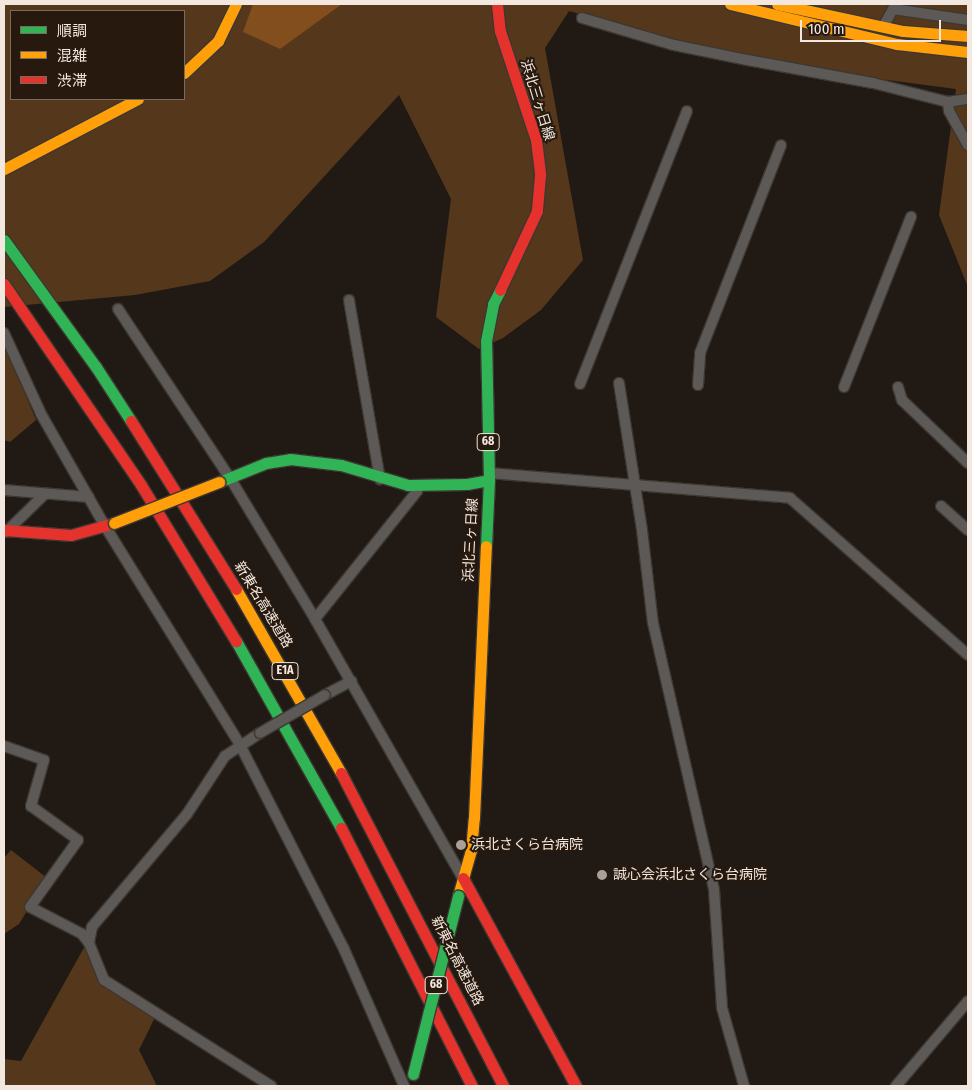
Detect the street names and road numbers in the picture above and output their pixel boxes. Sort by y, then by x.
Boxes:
street label: 浜北三ヶ日線 [517,57,557,143]
road number: 68 [476,432,500,452]
street label: 浜北三ヶ日線 [460,498,482,582]
street label: 新東名高速道路 [231,559,295,651]
road number: E1A [271,661,299,680]
street label: 新東名高速道路 [427,914,487,1008]
road number: 68 [424,976,448,994]

